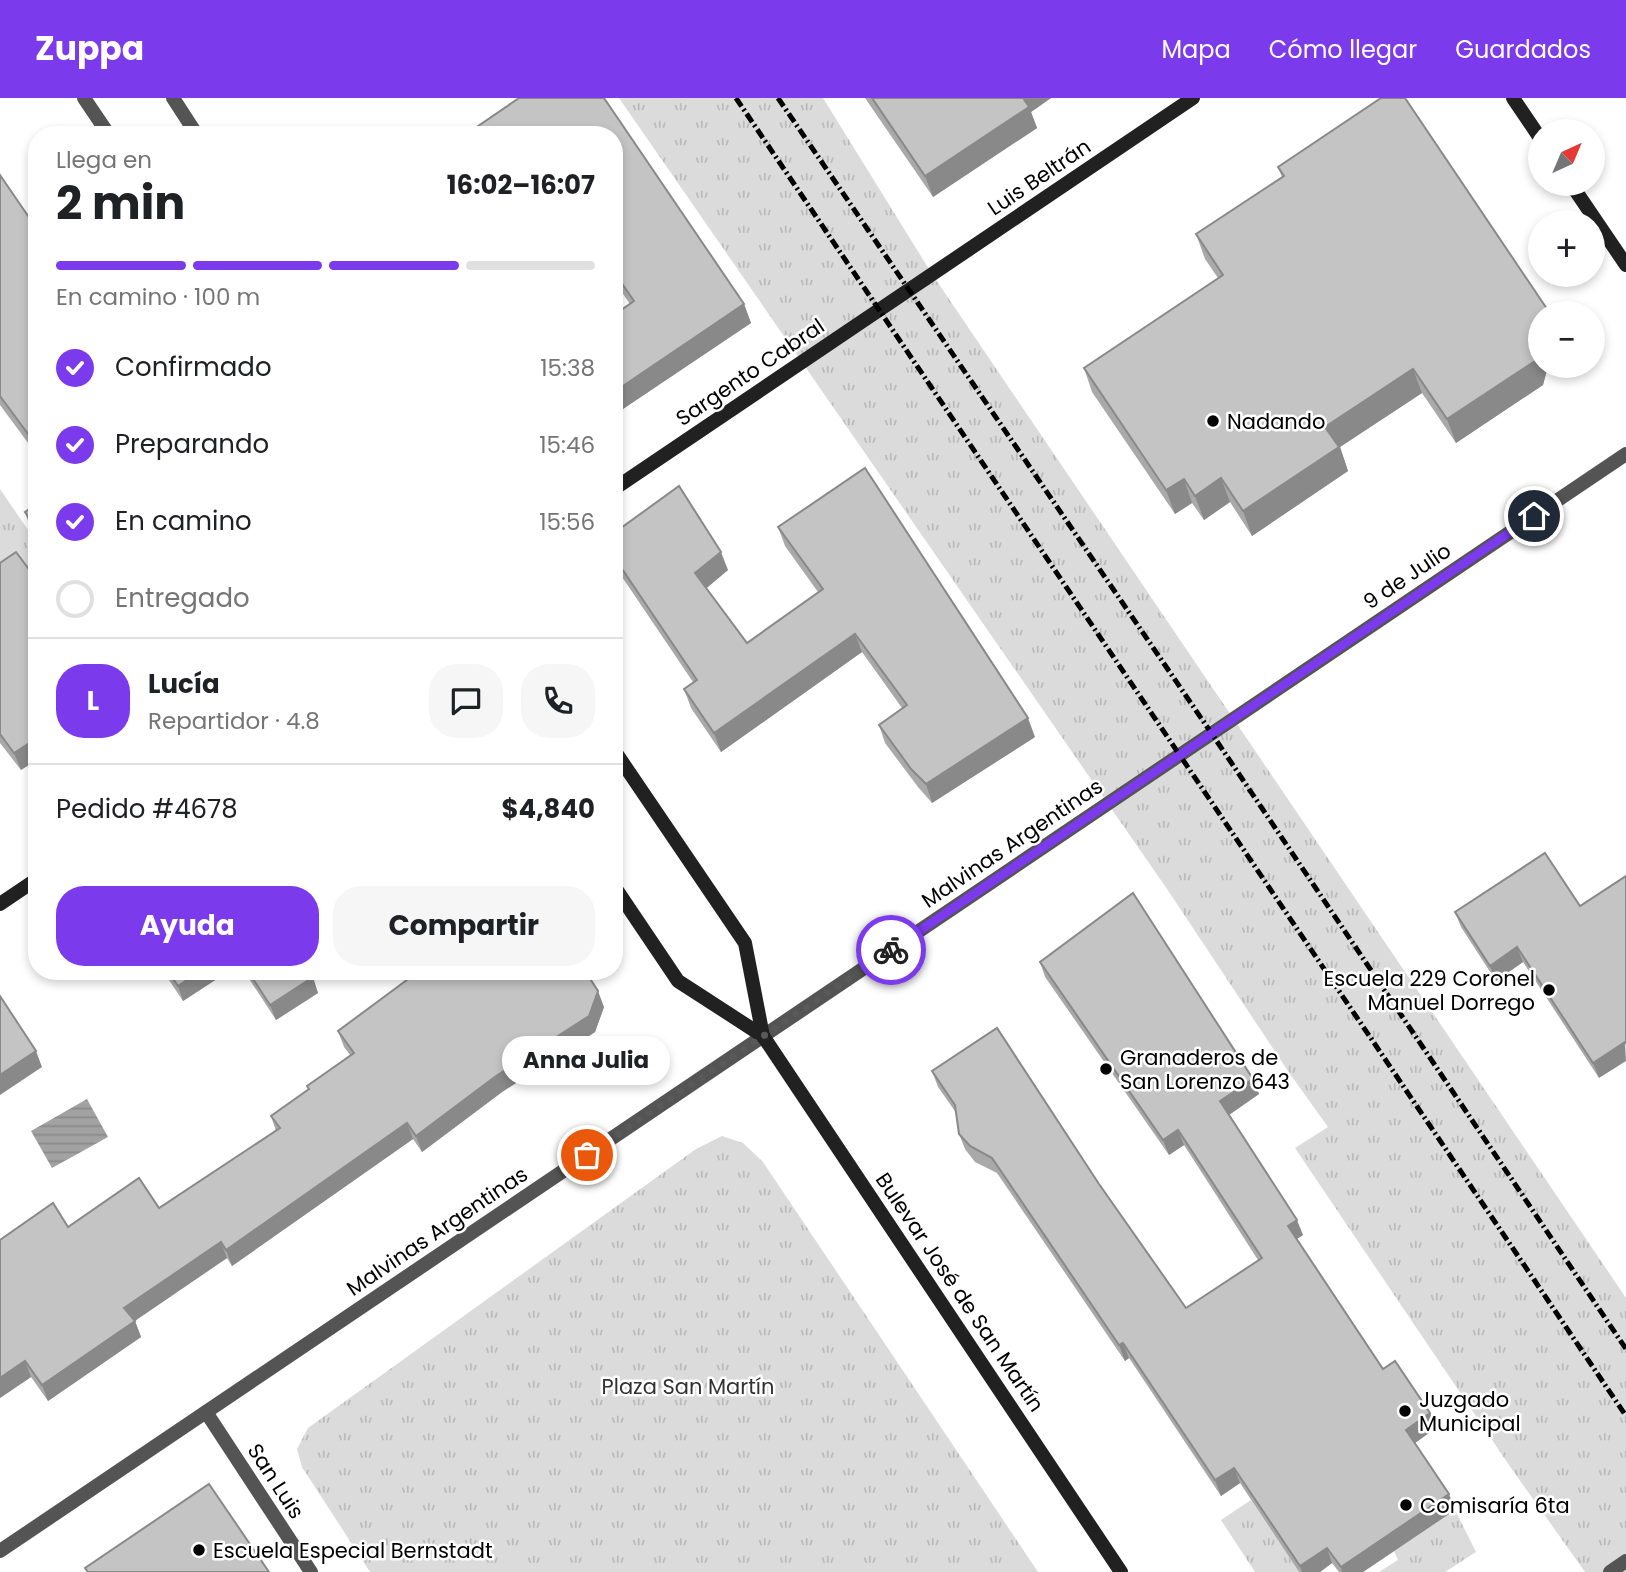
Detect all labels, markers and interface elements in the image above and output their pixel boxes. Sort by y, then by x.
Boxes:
text: Zuppa [35,25,144,72]
text: Mapa [1161,33,1231,66]
text: Cómo llegar [1269,33,1417,66]
text: Guardados [1455,33,1591,66]
north arrow [1528,119,1605,196]
map controls [1528,119,1605,378]
street label: Luis Beltrán [982,132,1096,222]
text: Llega en [56,144,152,176]
text: 16:02–16:07 [447,167,595,203]
text: 2 min [56,171,185,235]
button: + [1528,210,1605,287]
text: En camino · 100 m [56,281,260,313]
button: − [1528,301,1605,378]
street label: Sargento Cabral [670,311,830,433]
icon: check [56,349,94,387]
text: Confirmado [115,349,272,385]
text: 15:38 [540,352,595,384]
place label: Nadando [1227,407,1325,436]
marker: Nadando [1205,413,1221,429]
icon: check [56,426,94,464]
text: Preparando [115,426,269,462]
text: 15:46 [539,429,595,461]
pin [1504,486,1564,546]
icon: home [1515,497,1553,535]
icon: check [56,503,94,541]
text: En camino [115,503,252,539]
text: 15:56 [539,506,595,538]
street label: 9 de Julio [1357,536,1457,616]
text: Entregado [115,580,250,616]
button: chat [429,664,503,738]
button: phone [521,664,595,738]
text: Lucía [148,666,220,702]
text: L [87,683,99,719]
text: Repartidor · 4.8 [148,705,320,737]
street label: Malvinas Argentinas [916,772,1108,914]
text: Pedido #4678 [56,791,238,827]
text: $4,840 [501,791,595,827]
button: Ayuda [56,886,319,966]
button: Compartir [333,886,595,966]
courier [856,915,926,985]
icon: bike [872,931,910,969]
place label: Escuela 229 Coronel Manuel Dorrego [1324,964,1535,1017]
marker: Escuela 229 Coronel Manuel Dorrego [1541,982,1557,998]
callout: Anna Julia [503,1036,671,1085]
place label: Granaderos de San Lorenzo 643 [1120,1043,1290,1096]
text: Anna Julia [523,1044,649,1076]
marker: Granaderos de San Lorenzo 643 [1098,1061,1114,1077]
pin [557,1125,617,1185]
icon: bag [568,1136,606,1174]
street label: Malvinas Argentinas [341,1160,533,1302]
street label: Bulevar José de San Martín [869,1167,1051,1417]
park label: Plaza San Martín [602,1372,774,1401]
place label: Juzgado Municipal [1419,1385,1521,1438]
marker: Juzgado Municipal [1397,1403,1413,1419]
street label: San Luis [241,1438,311,1524]
place label: Comisaría 6ta [1420,1491,1570,1520]
marker: Comisaría 6ta [1398,1497,1414,1513]
place label: Escuela Especial Bernstadt [213,1536,493,1565]
marker: Escuela Especial Bernstadt [191,1542,207,1558]

